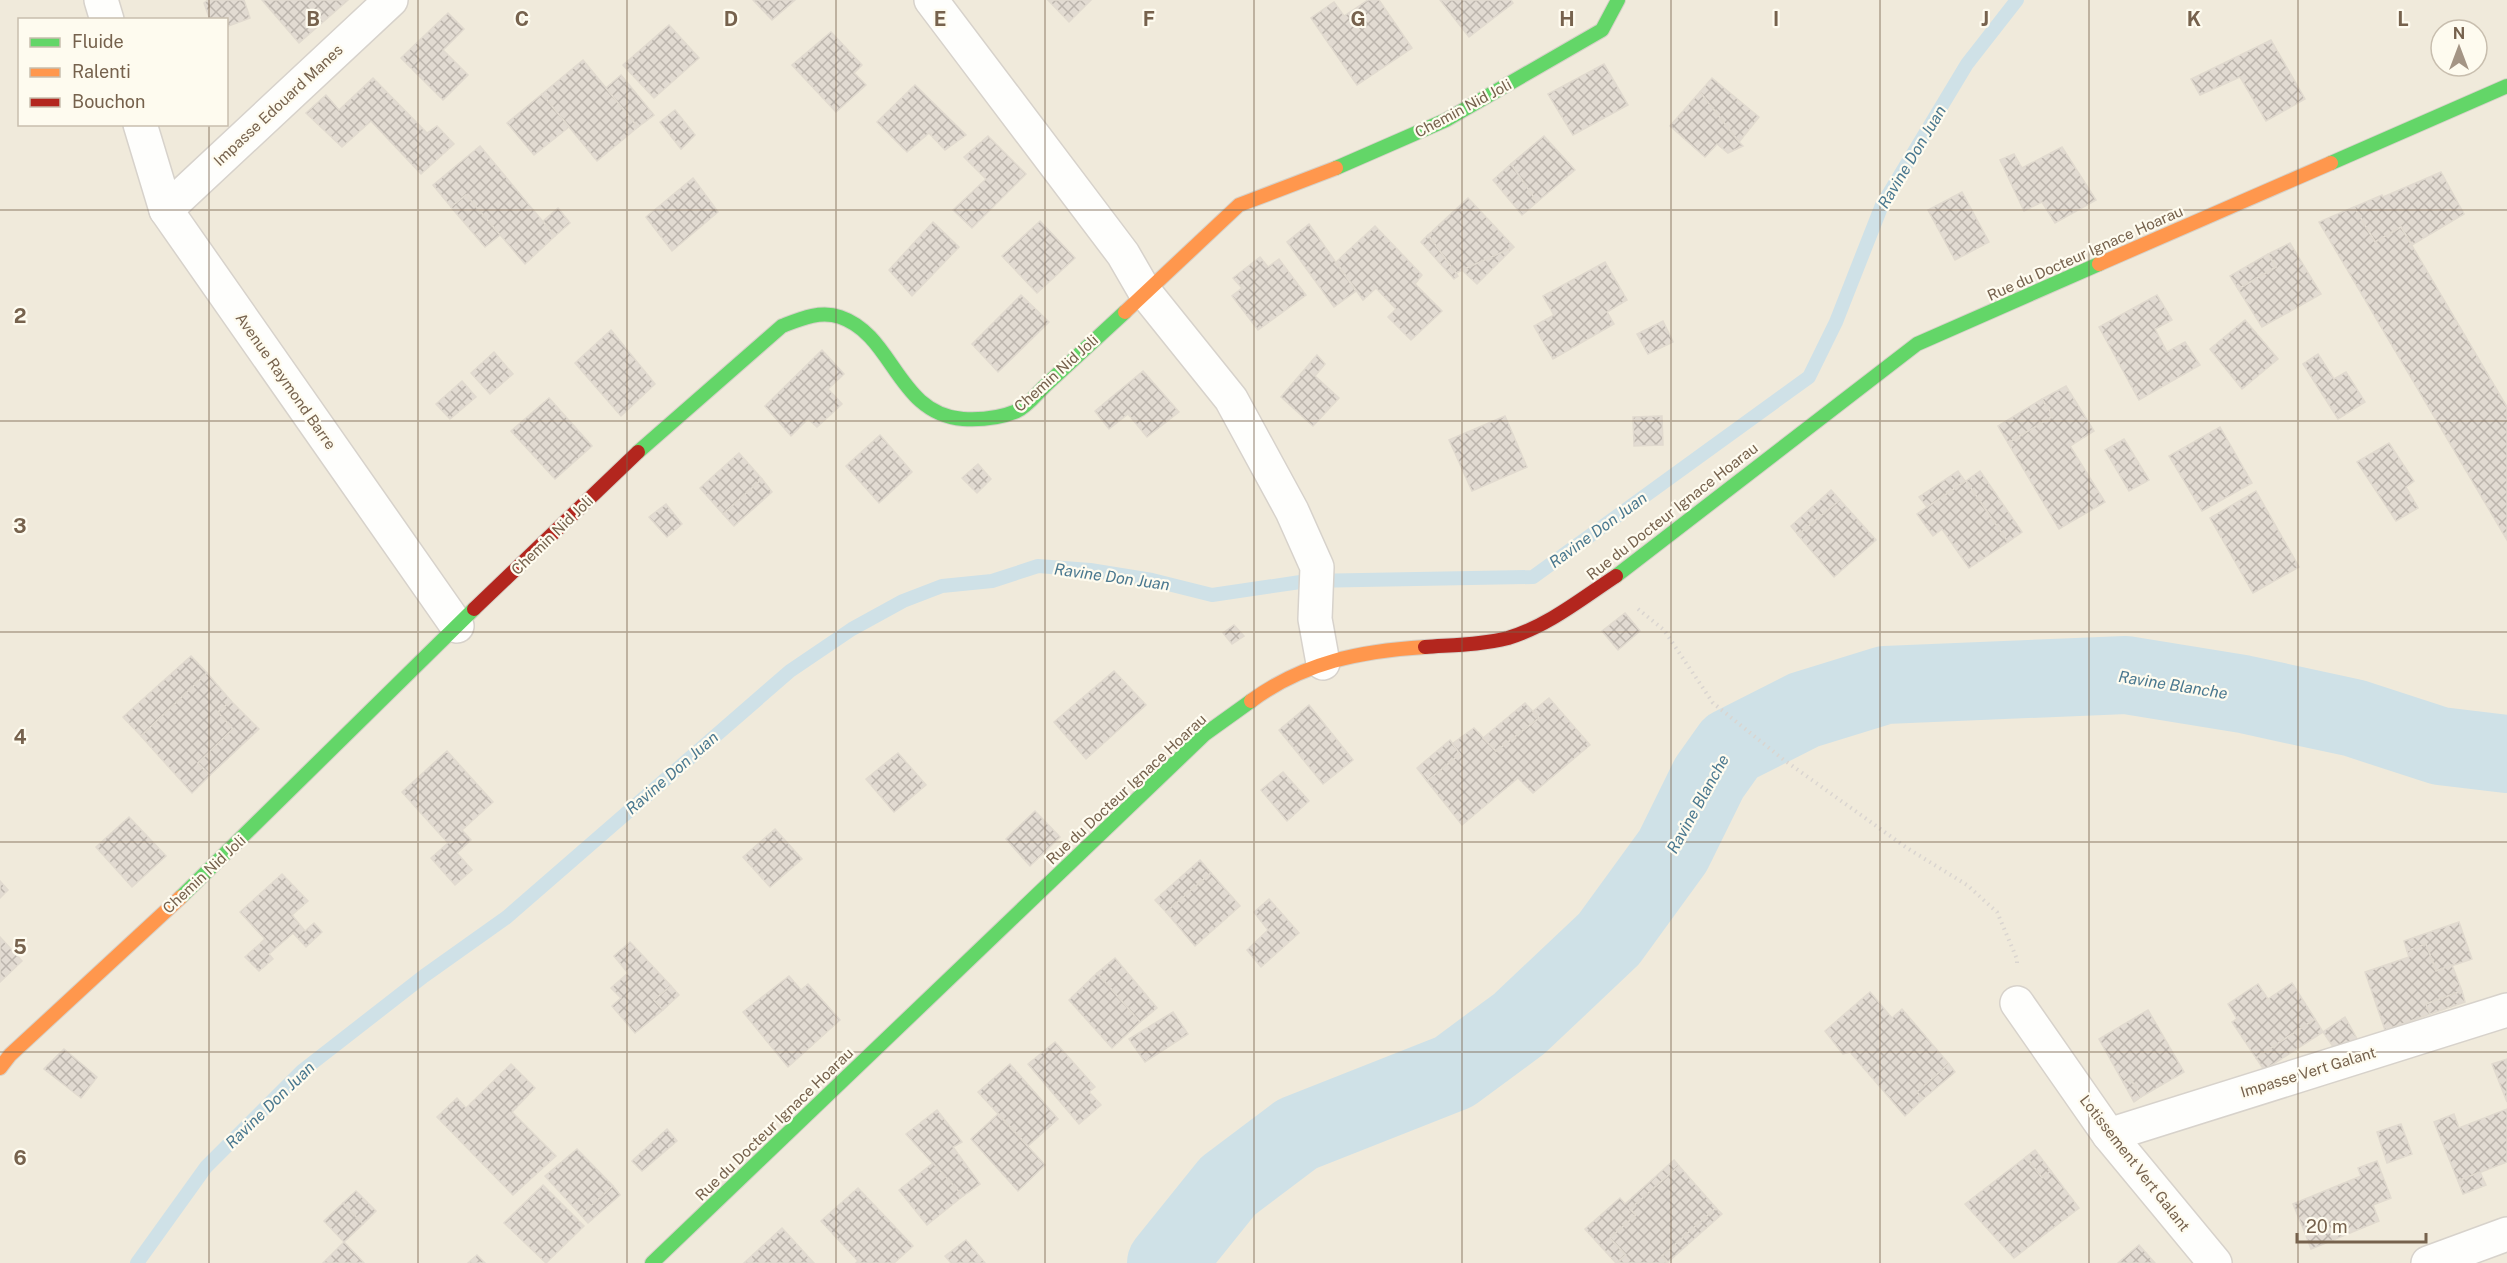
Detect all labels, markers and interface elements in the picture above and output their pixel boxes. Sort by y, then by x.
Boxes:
text: B [306,7,320,31]
text: C [515,7,529,31]
text: D [724,7,738,31]
text: E [934,7,946,31]
text: F [1143,7,1155,31]
text: G [1350,7,1366,31]
text: H [1559,7,1575,31]
text: I [1773,7,1779,31]
text: J [1981,7,1989,31]
text: K [2187,7,2201,31]
text: L [2397,7,2409,31]
legend [18,18,228,126]
north arrow [2429,18,2489,78]
text: N [2453,24,2465,43]
text: Fluide [72,31,124,52]
street label: Impasse Edouard Manes [210,41,346,169]
text: Ralenti [72,61,131,82]
street label: Chemin Nid Joli [1412,75,1514,141]
text: Bouchon [72,91,145,112]
water label: Ravine Don Juan [1874,102,1950,212]
street label: Rue du Docteur Ignace Hoarau [1985,202,2185,304]
text: 2 [14,304,26,328]
street label: Avenue Raymond Barre [232,310,340,452]
street label: Chemin Nid Joli [1011,331,1101,415]
street label: Rue du Docteur Ignace Hoarau [1583,439,1761,583]
water label: Ravine Don Juan [1545,488,1651,572]
street label: Chemin Nid Joli [508,492,596,578]
text: 3 [13,514,27,538]
water label: Ravine Don Juan [1053,559,1171,595]
water label: Ravine Blanche [2117,667,2229,703]
street label: Rue du Docteur Ignace Hoarau [1043,710,1209,868]
text: 4 [13,725,27,749]
water label: Ravine Don Juan [622,728,722,818]
water label: Ravine Blanche [1663,751,1733,857]
street label: Chemin Nid Joli [159,831,249,917]
text: 5 [13,935,27,959]
street label: Impasse Vert Galant [2238,1043,2378,1101]
street label: Rue du Docteur Ignace Hoarau [692,1044,856,1204]
water label: Ravine Don Juan [222,1058,319,1152]
street label: Lotissement Vert Galant [2077,1092,2193,1235]
text: 6 [13,1146,27,1170]
scale bar [2297,1206,2426,1244]
text: 20 m [2306,1216,2348,1237]

